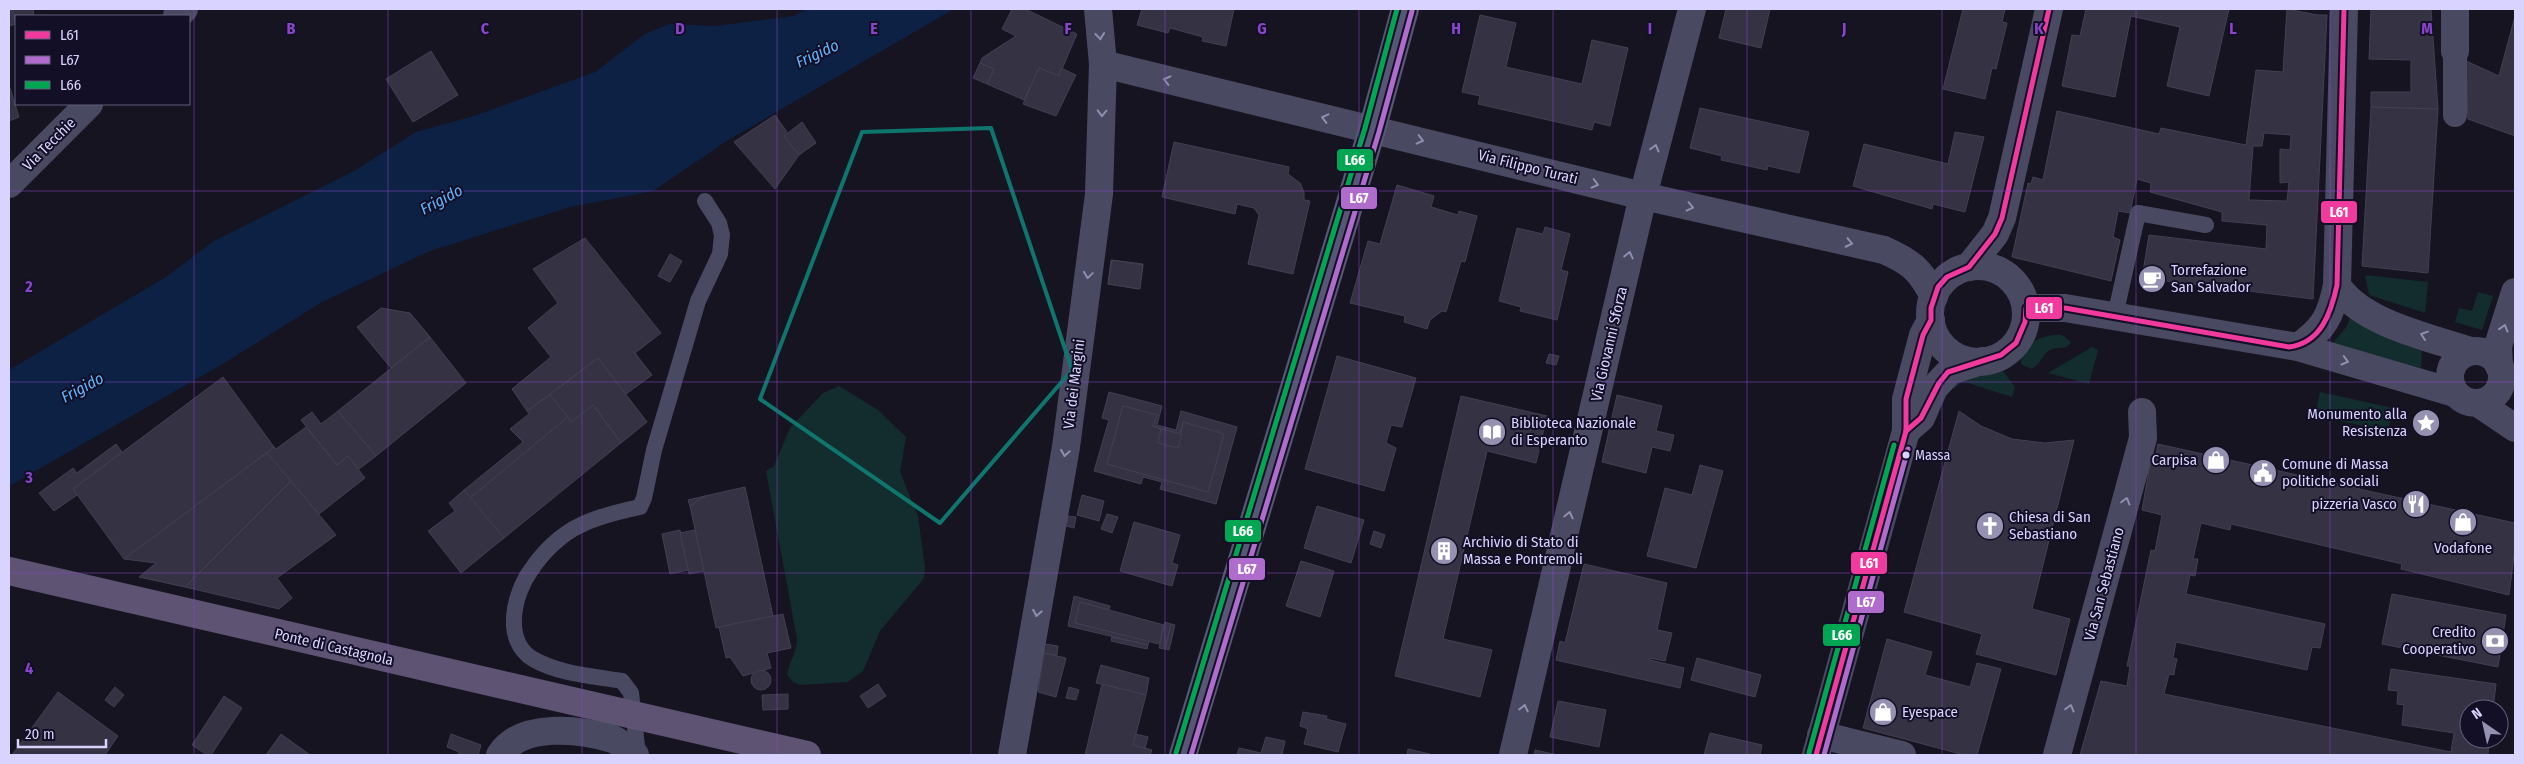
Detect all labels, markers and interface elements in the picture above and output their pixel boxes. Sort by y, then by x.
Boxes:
legend [15,15,190,105]
text: B [287,19,296,38]
text: C [481,19,490,38]
text: D [675,19,685,38]
text: E [870,19,878,38]
text: F [1064,19,1072,38]
text: G [1257,19,1267,38]
text: H [1451,19,1461,38]
text: I [1648,19,1652,38]
text: J [1841,19,1846,38]
text: K [2034,19,2044,38]
text: L [2229,19,2237,38]
text: M [2421,19,2433,38]
text: L61 [60,26,79,44]
one-way arrow [1095,33,1106,41]
water label: Frigido [793,35,842,72]
text: L67 [60,51,79,69]
one-way arrow [1163,75,1172,86]
text: L66 [60,76,81,94]
one-way arrow [1096,109,1107,117]
one-way arrow [1321,113,1330,124]
street label: Via Tecchie [19,114,79,174]
one-way arrow [1416,135,1424,145]
one-way arrow [1649,144,1660,153]
street label: Via Filippo Turati [1476,146,1580,188]
line badge: L66 [1336,148,1374,172]
text: L66 [1345,152,1365,169]
one-way arrow [1590,178,1599,189]
water label: Frigido [417,180,466,218]
line badge: L67 [1340,186,1378,210]
text: L67 [1349,190,1369,207]
line badge: L61 [2320,200,2358,224]
one-way arrow [1686,201,1695,212]
text: L61 [2330,204,2348,221]
one-way arrow [1844,237,1853,248]
one-way arrow [1623,250,1634,259]
place label: Torrefazione San Salvador [2171,261,2251,296]
cafe icon: Torrefazione San Salvador [2137,264,2167,294]
one-way arrow [1083,271,1094,279]
text: 2 [24,277,33,296]
street label: Via Giovanni Sforza [1587,285,1631,403]
line badge: L61 [2025,296,2063,320]
text: L61 [2035,300,2053,317]
one-way arrow [2498,325,2508,333]
one-way arrow [2421,331,2429,341]
street label: Via dei Margini [1060,338,1088,430]
one-way arrow [2340,355,2348,365]
water label: Frigido [58,368,107,406]
place label: Monumento alla Resistenza [2307,405,2407,440]
place icon: Monumento alla Resistenza [2411,408,2441,438]
place label: Biblioteca Nazionale di Esperanto [1511,414,1636,449]
library icon: Biblioteca Nazionale di Esperanto [1477,417,1507,447]
shop icon: Carpisa [2201,445,2231,475]
place label: Massa [1915,447,1950,464]
one-way arrow [1060,449,1070,457]
marker: Massa [1901,450,1911,460]
place label: Carpisa [2152,451,2197,469]
place label: Comune di Massa politiche sociali [2282,455,2389,490]
public building icon: Comune di Massa politiche sociali [2248,458,2278,488]
text: 3 [24,468,33,487]
restaurant icon: pizzeria Vasco [2401,489,2431,519]
place label: pizzeria Vasco [2311,495,2397,513]
one-way arrow [2121,497,2131,505]
shop icon: Vodafone [2448,507,2478,537]
place label: Chiesa di San Sebastiano [2009,508,2091,543]
one-way arrow [1563,511,1574,520]
church icon: Chiesa di San Sebastiano [1975,511,2005,541]
line badge: L66 [1224,519,1262,543]
text: L66 [1233,523,1253,540]
street label: Via San Sebastiano [2080,525,2128,643]
place label: Archivio di Stato di Massa e Pontremoli [1463,533,1583,568]
building icon: Archivio di Stato di Massa e Pontremoli [1429,536,1459,566]
place label: Vodafone [2434,539,2492,557]
line badge: L61 [1850,551,1888,575]
text: L61 [1860,555,1878,572]
line badge: L67 [1228,557,1266,581]
text: L67 [1237,561,1257,578]
line badge: L67 [1847,590,1885,614]
text: L67 [1856,594,1876,611]
one-way arrow [1033,609,1043,618]
line badge: L66 [1822,623,1861,647]
place label: Credito Cooperativo [2402,623,2476,658]
street label: Ponte di Castagnola [273,625,395,669]
bank icon: Credito Cooperativo [2480,626,2510,656]
text: L66 [1832,627,1852,644]
text: 4 [25,659,33,678]
shop icon: Eyespace [1868,697,1898,727]
north arrow [2459,699,2509,749]
one-way arrow [1518,703,1529,712]
place label: Eyespace [1902,703,1958,721]
one-way arrow [2064,704,2075,713]
text: N [2469,704,2485,723]
scale bar [18,716,105,748]
text: 20 m [25,725,55,743]

